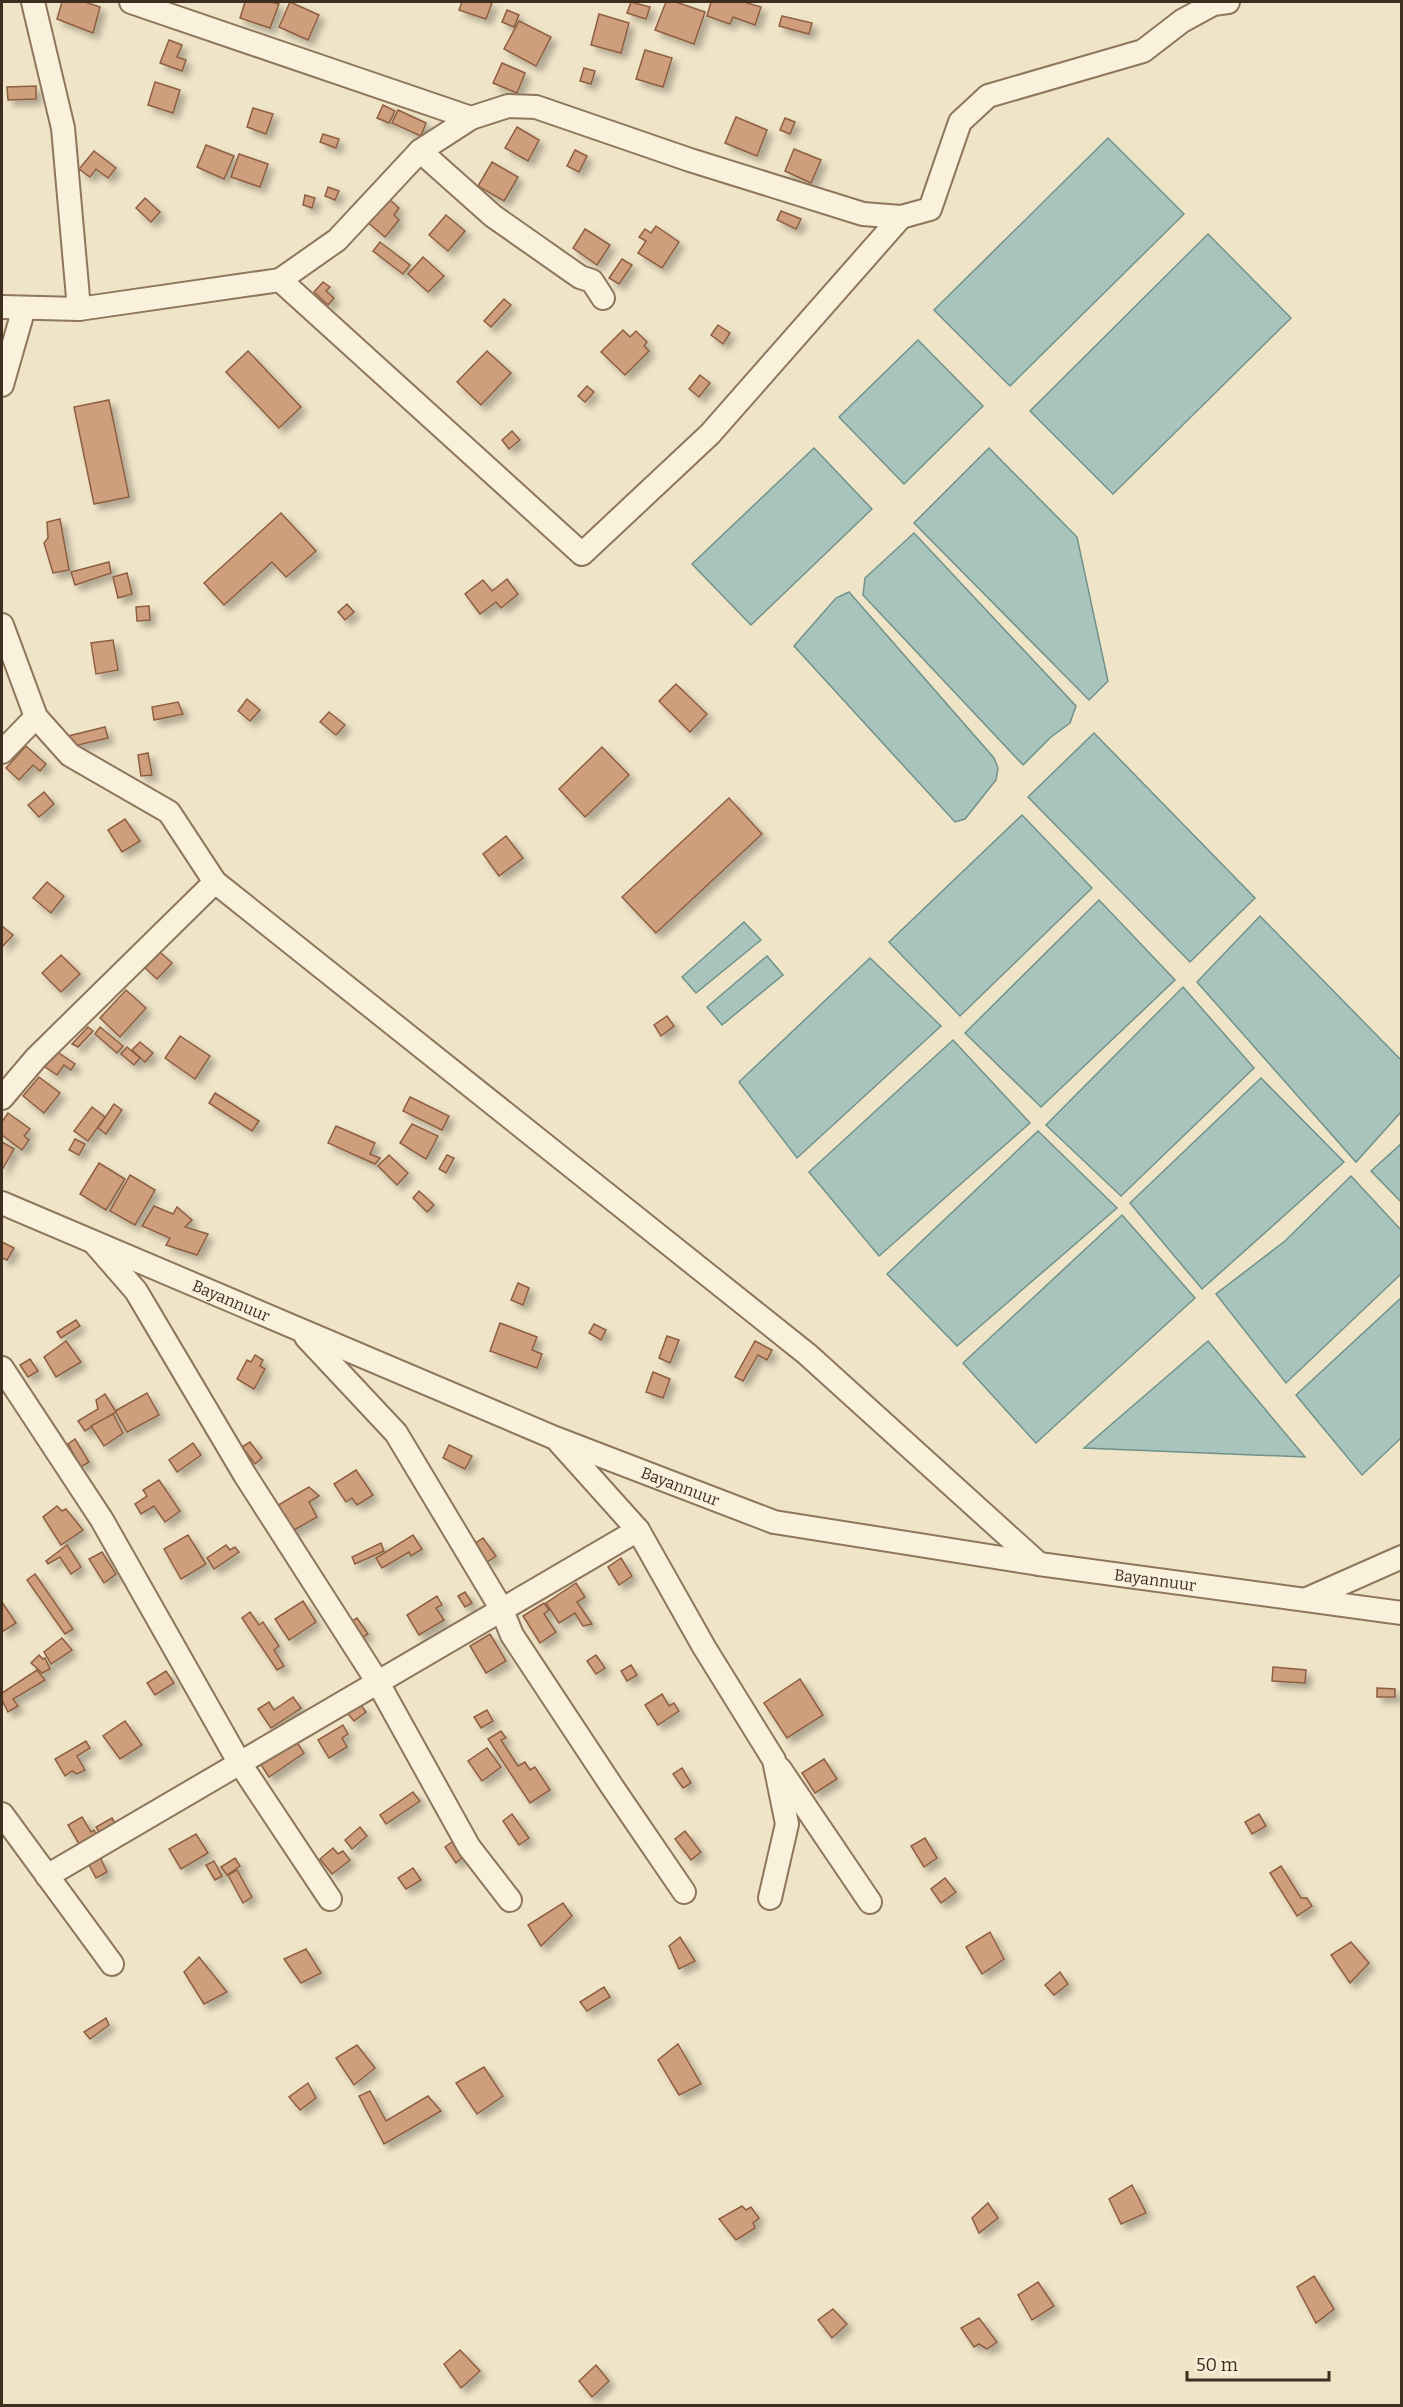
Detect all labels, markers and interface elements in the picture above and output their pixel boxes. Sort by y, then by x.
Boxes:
street label: Bayannuur [190,1276,273,1325]
street label: Bayannuur [638,1462,722,1510]
street label: Bayannuur [1113,1565,1197,1595]
scale bar [1187,2344,1330,2382]
text: 50 m [1196,2354,1238,2376]

